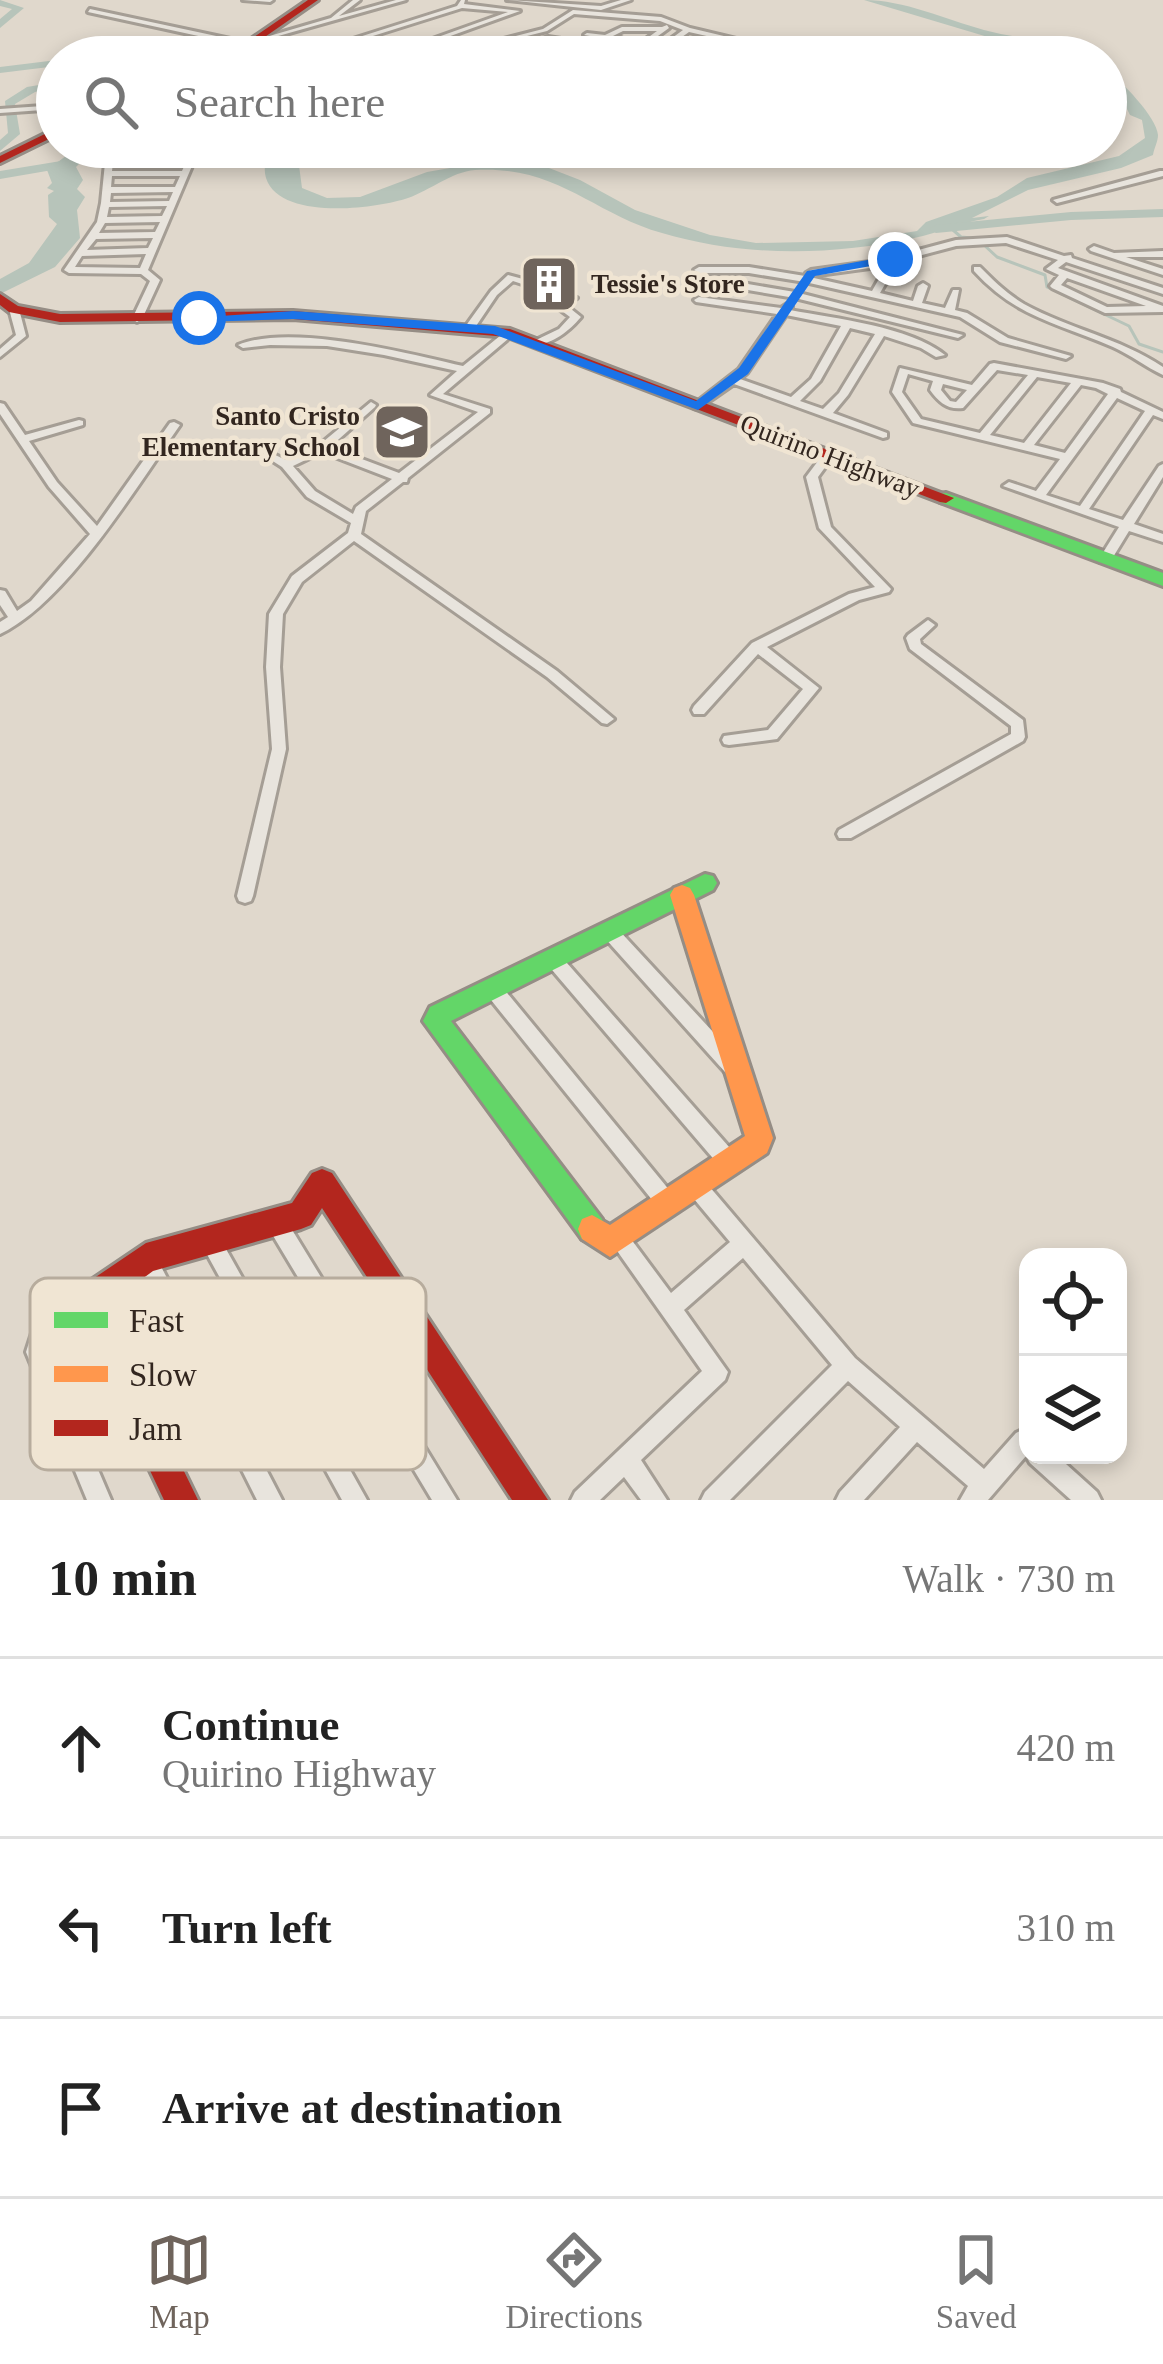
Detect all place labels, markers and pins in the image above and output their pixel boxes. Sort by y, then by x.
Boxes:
building icon: Tessie's Store [518,253,580,315]
place label: Tessie's Store [591,269,745,299]
place label: Santo Cristo Elementary School [142,401,360,462]
school or university icon: Santo Cristo Elementary School [371,401,433,463]

